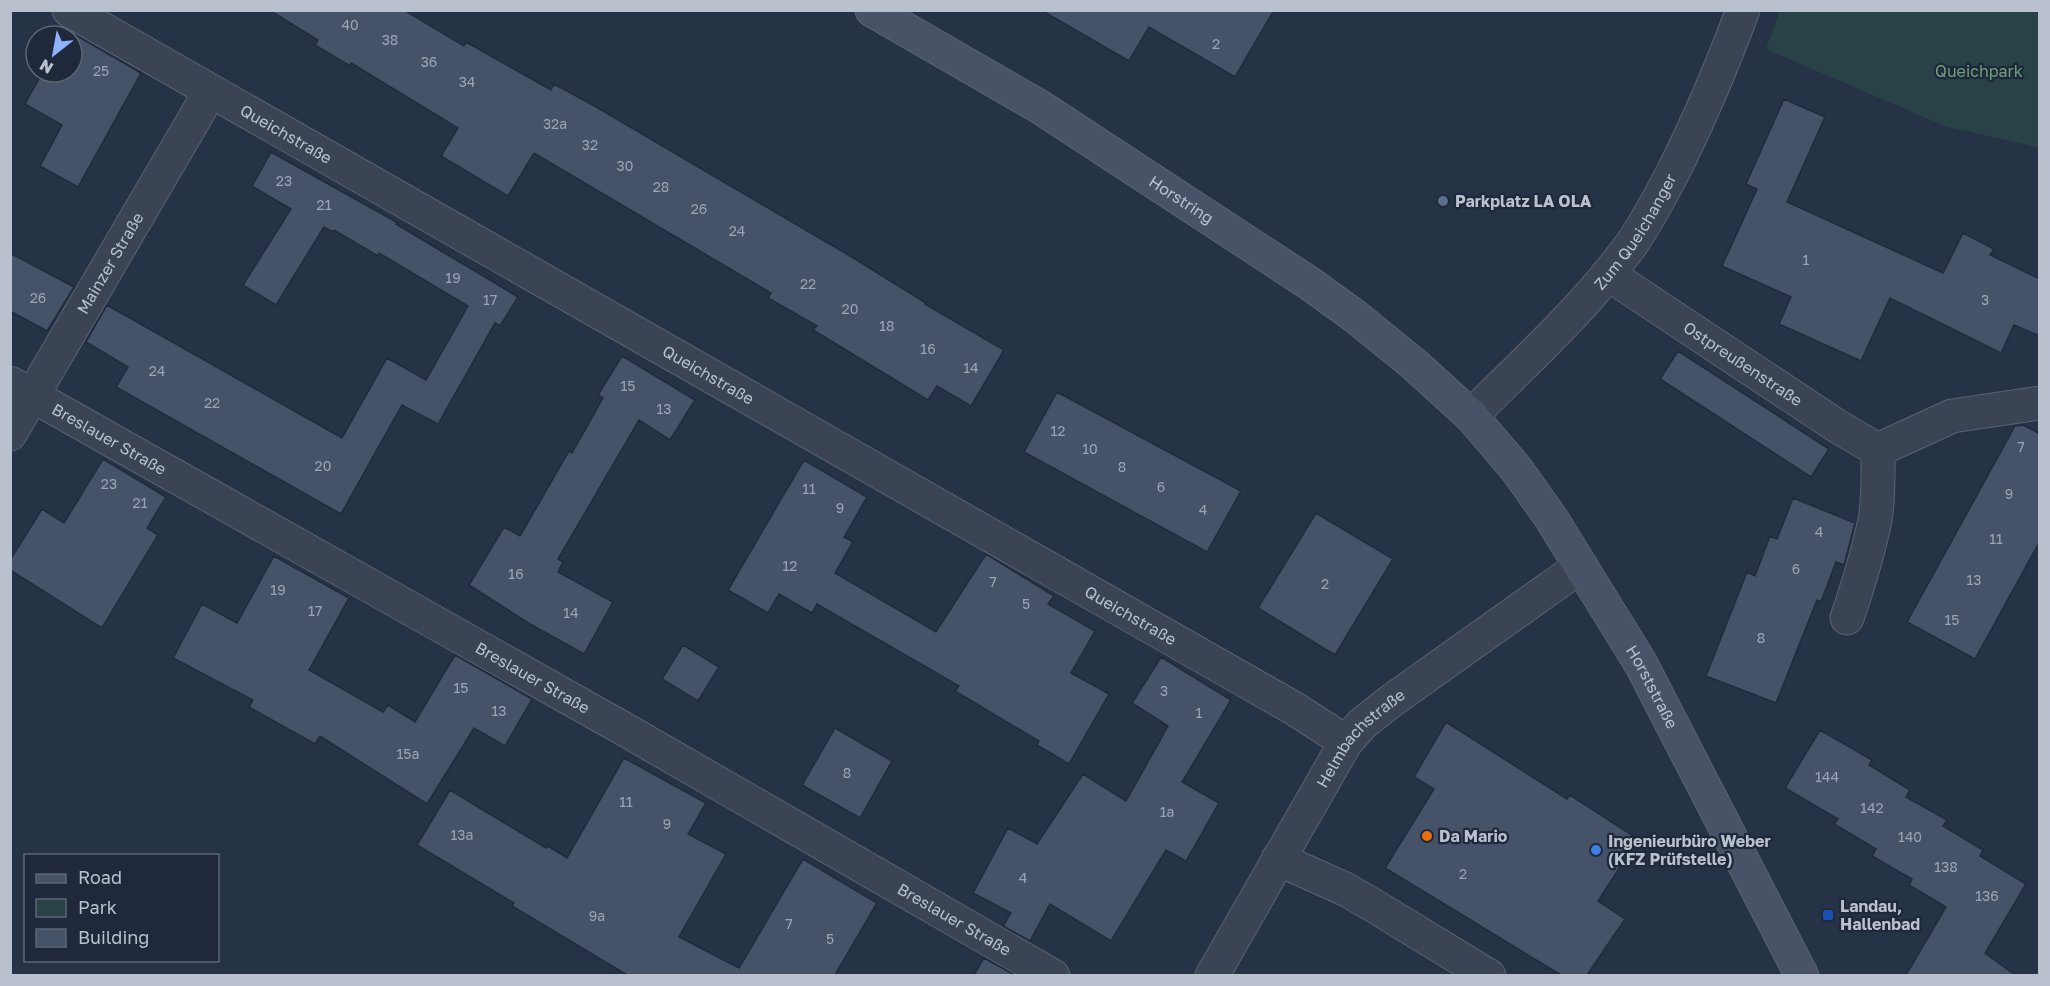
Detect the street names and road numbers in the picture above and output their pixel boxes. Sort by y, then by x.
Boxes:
street label: Queichstraße [237,100,336,168]
street label: Zum Queichanger [1590,170,1680,294]
street label: Horstring [1145,171,1218,228]
street label: Mainzer Straße [72,209,148,318]
street label: Ostpreußenstraße [1680,317,1806,410]
street label: Queichstraße [659,341,758,409]
street label: Breslauer Straße [49,399,170,479]
street label: Queichstraße [1081,581,1180,649]
street label: Breslauer Straße [472,637,593,718]
street label: Horststraße [1622,641,1683,732]
street label: Helmbachstraße [1312,684,1409,791]
street label: Breslauer Straße [894,879,1015,960]

